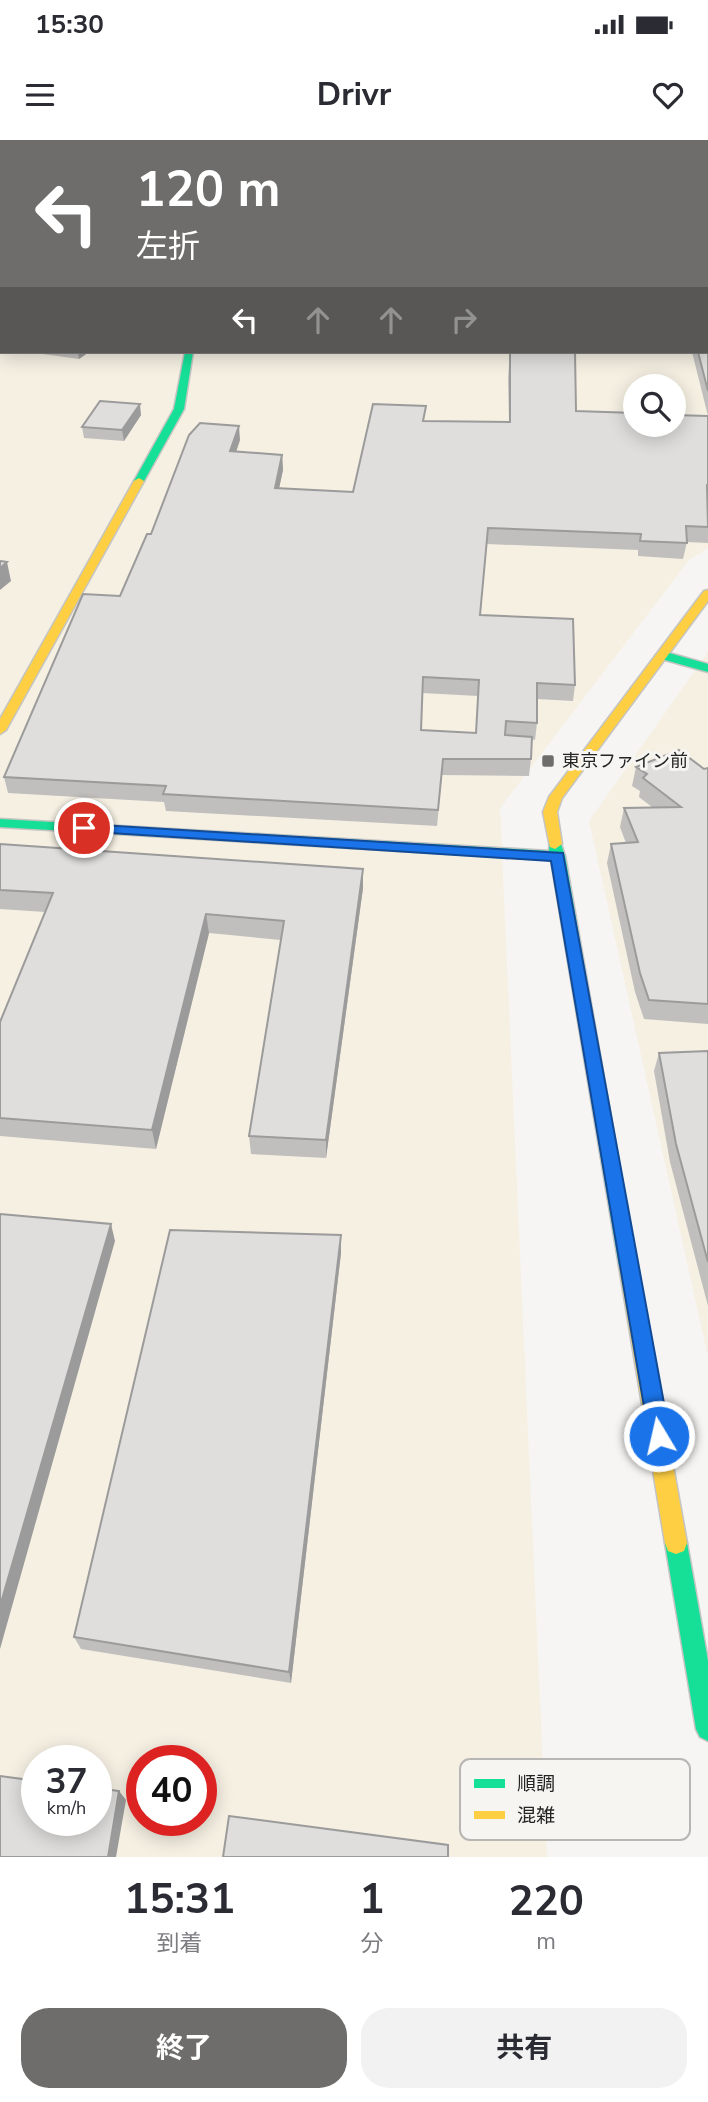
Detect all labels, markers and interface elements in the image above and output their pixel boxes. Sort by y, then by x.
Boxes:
text: 15:30 [35,7,104,42]
text: Drivr [317,73,391,116]
icon: menu [21,76,59,114]
icon: heart [649,76,687,114]
text: 120 m [136,156,280,223]
icon: left [21,168,112,259]
text: 左折 [136,225,200,268]
icon: left [226,301,264,339]
icon: ahead [299,301,337,339]
icon: ahead [372,301,410,339]
icon: right [445,301,483,339]
map controls [623,374,686,437]
button: search [623,374,686,437]
place label: 東京ファイン前 [562,749,688,773]
marker: 東京ファイン前 [540,753,556,769]
pin [54,798,114,858]
icon: arrive [65,809,103,847]
position arrow [622,1399,696,1473]
speed limit sign: 40 [126,1745,217,1836]
text: 37 [45,1758,88,1805]
legend [460,1759,690,1840]
text: 順調 [517,1771,555,1797]
text: km/h [47,1796,86,1820]
text: 混雑 [517,1803,555,1829]
text: 15:31 [124,1871,235,1928]
text: 1 [359,1871,384,1928]
text: 220 [508,1873,584,1930]
text: m [536,1926,556,1957]
text: 到着 [157,1928,203,1959]
text: 分 [360,1928,383,1959]
button: 終了 [21,2008,347,2088]
button: 共有 [361,2008,687,2088]

